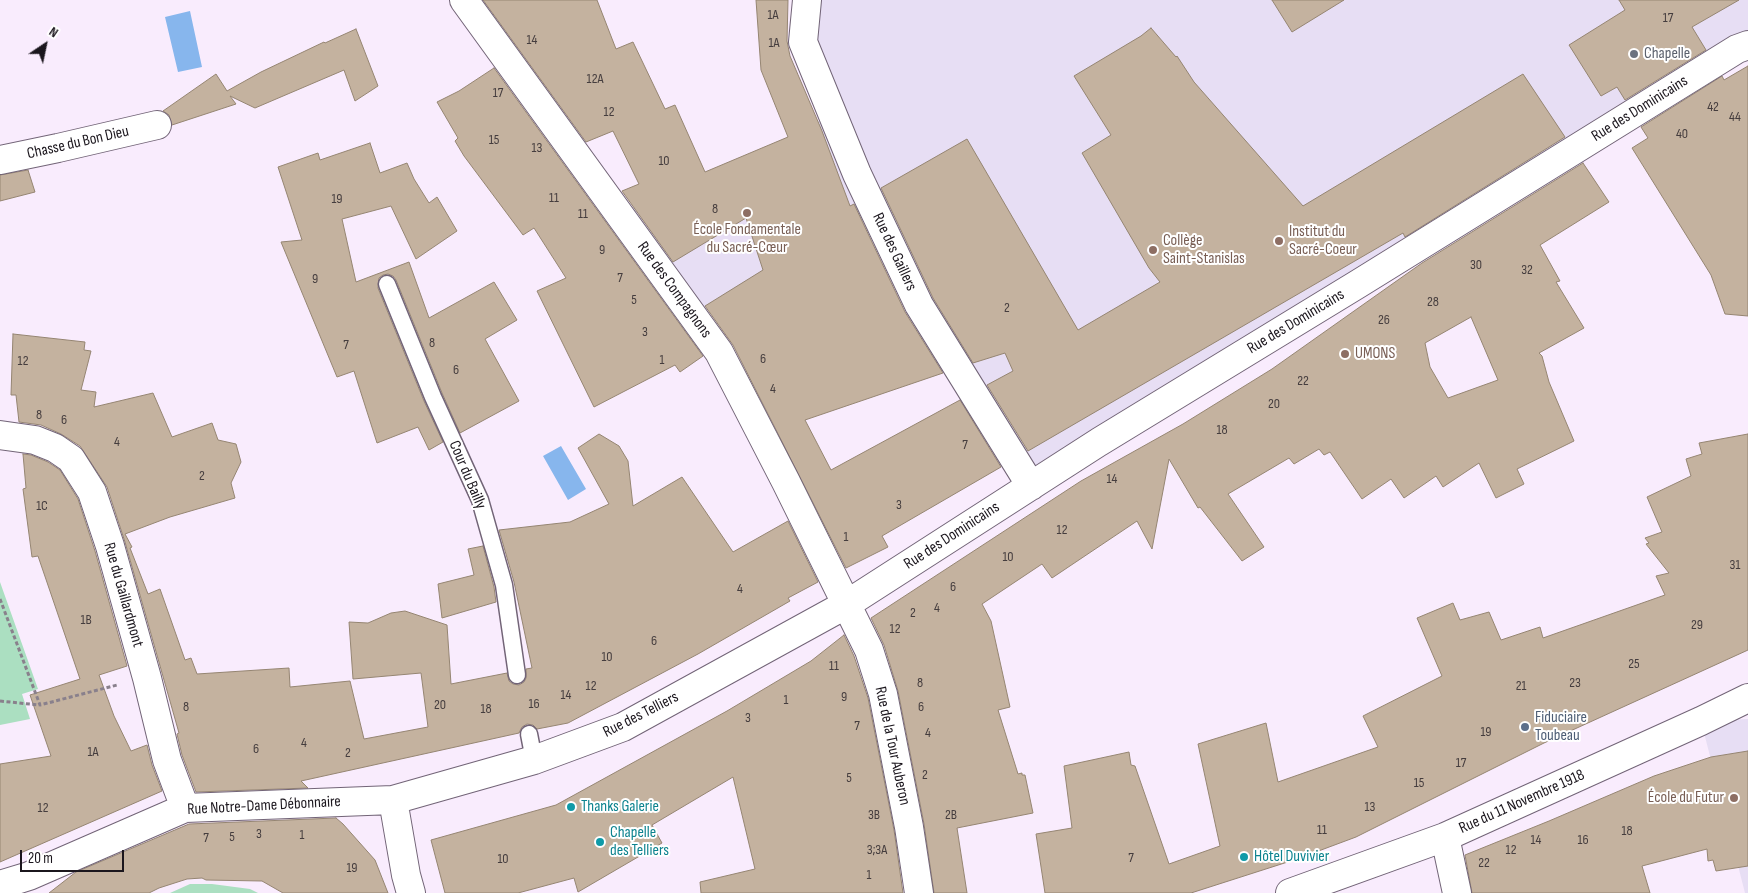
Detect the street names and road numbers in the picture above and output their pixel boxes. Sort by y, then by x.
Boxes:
street label: Rue des Dominicains [1588,72,1692,146]
street label: Chasse du Bon Dieu [25,122,131,164]
street label: Rue des Gaillers [868,210,920,294]
street label: Rue des Compagnons [633,238,715,342]
street label: Rue des Dominicains [1244,285,1348,359]
street label: Cour du Bailly [444,438,490,512]
street label: Rue des Dominicains [901,498,1003,574]
street label: Rue du Gaillardmont [99,541,147,649]
street label: Rue de la Tour Auberon [870,685,914,807]
street label: Rue des Telliers [600,688,682,742]
street label: Rue du 11 Novembre 1918 [1456,766,1588,838]
street label: Rue Notre-Dame Débonnaire [187,792,341,820]

